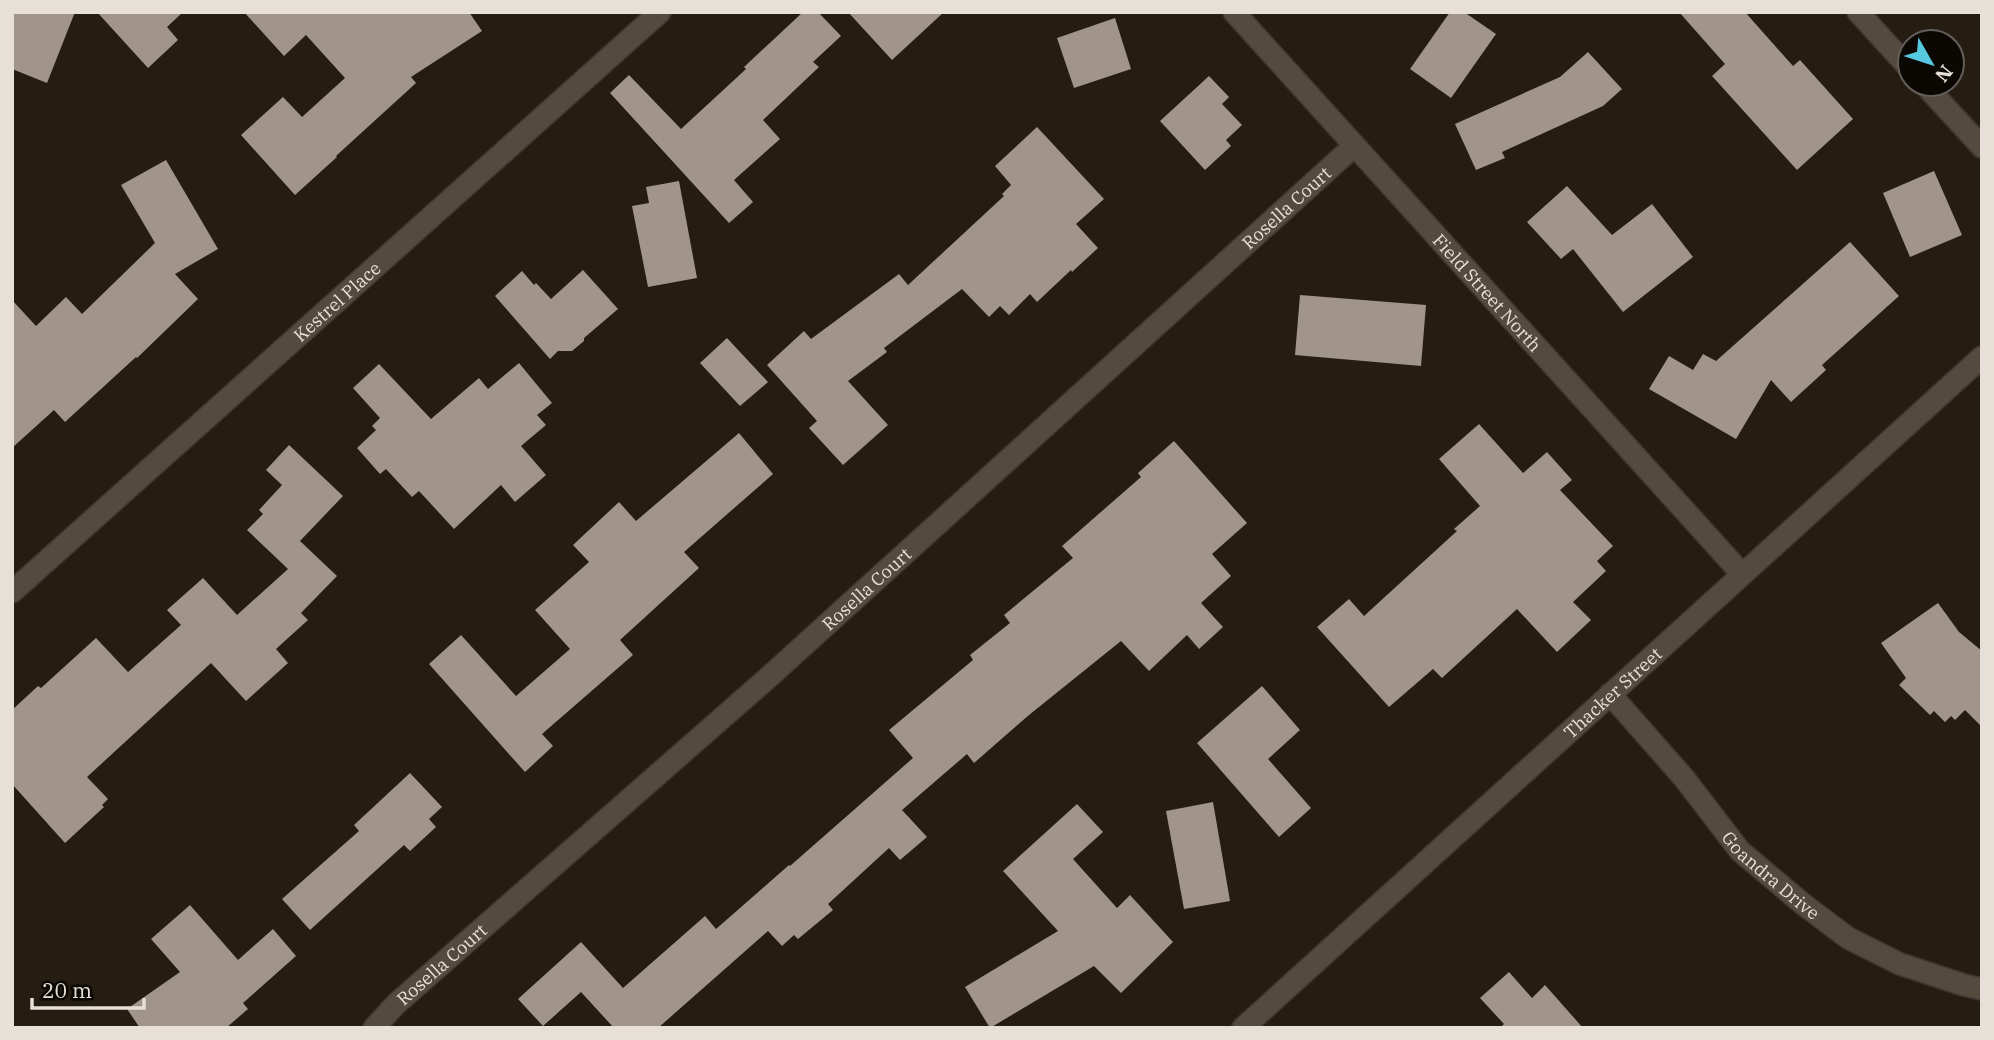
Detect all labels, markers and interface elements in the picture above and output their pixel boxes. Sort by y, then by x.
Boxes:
north arrow [1896,28,1966,98]
text: N [1930,60,1958,87]
street label: Rosella Court [1237,161,1336,254]
street label: Field Street North [1428,229,1547,356]
street label: Kestrel Place [288,256,385,346]
street label: Rosella Court [817,542,916,635]
street label: Thacker Street [1559,642,1666,743]
street label: Goandra Drive [1717,826,1825,924]
street label: Rosella Court [392,918,491,1010]
scale bar [32,967,144,1011]
text: 20 m [42,976,92,1004]

